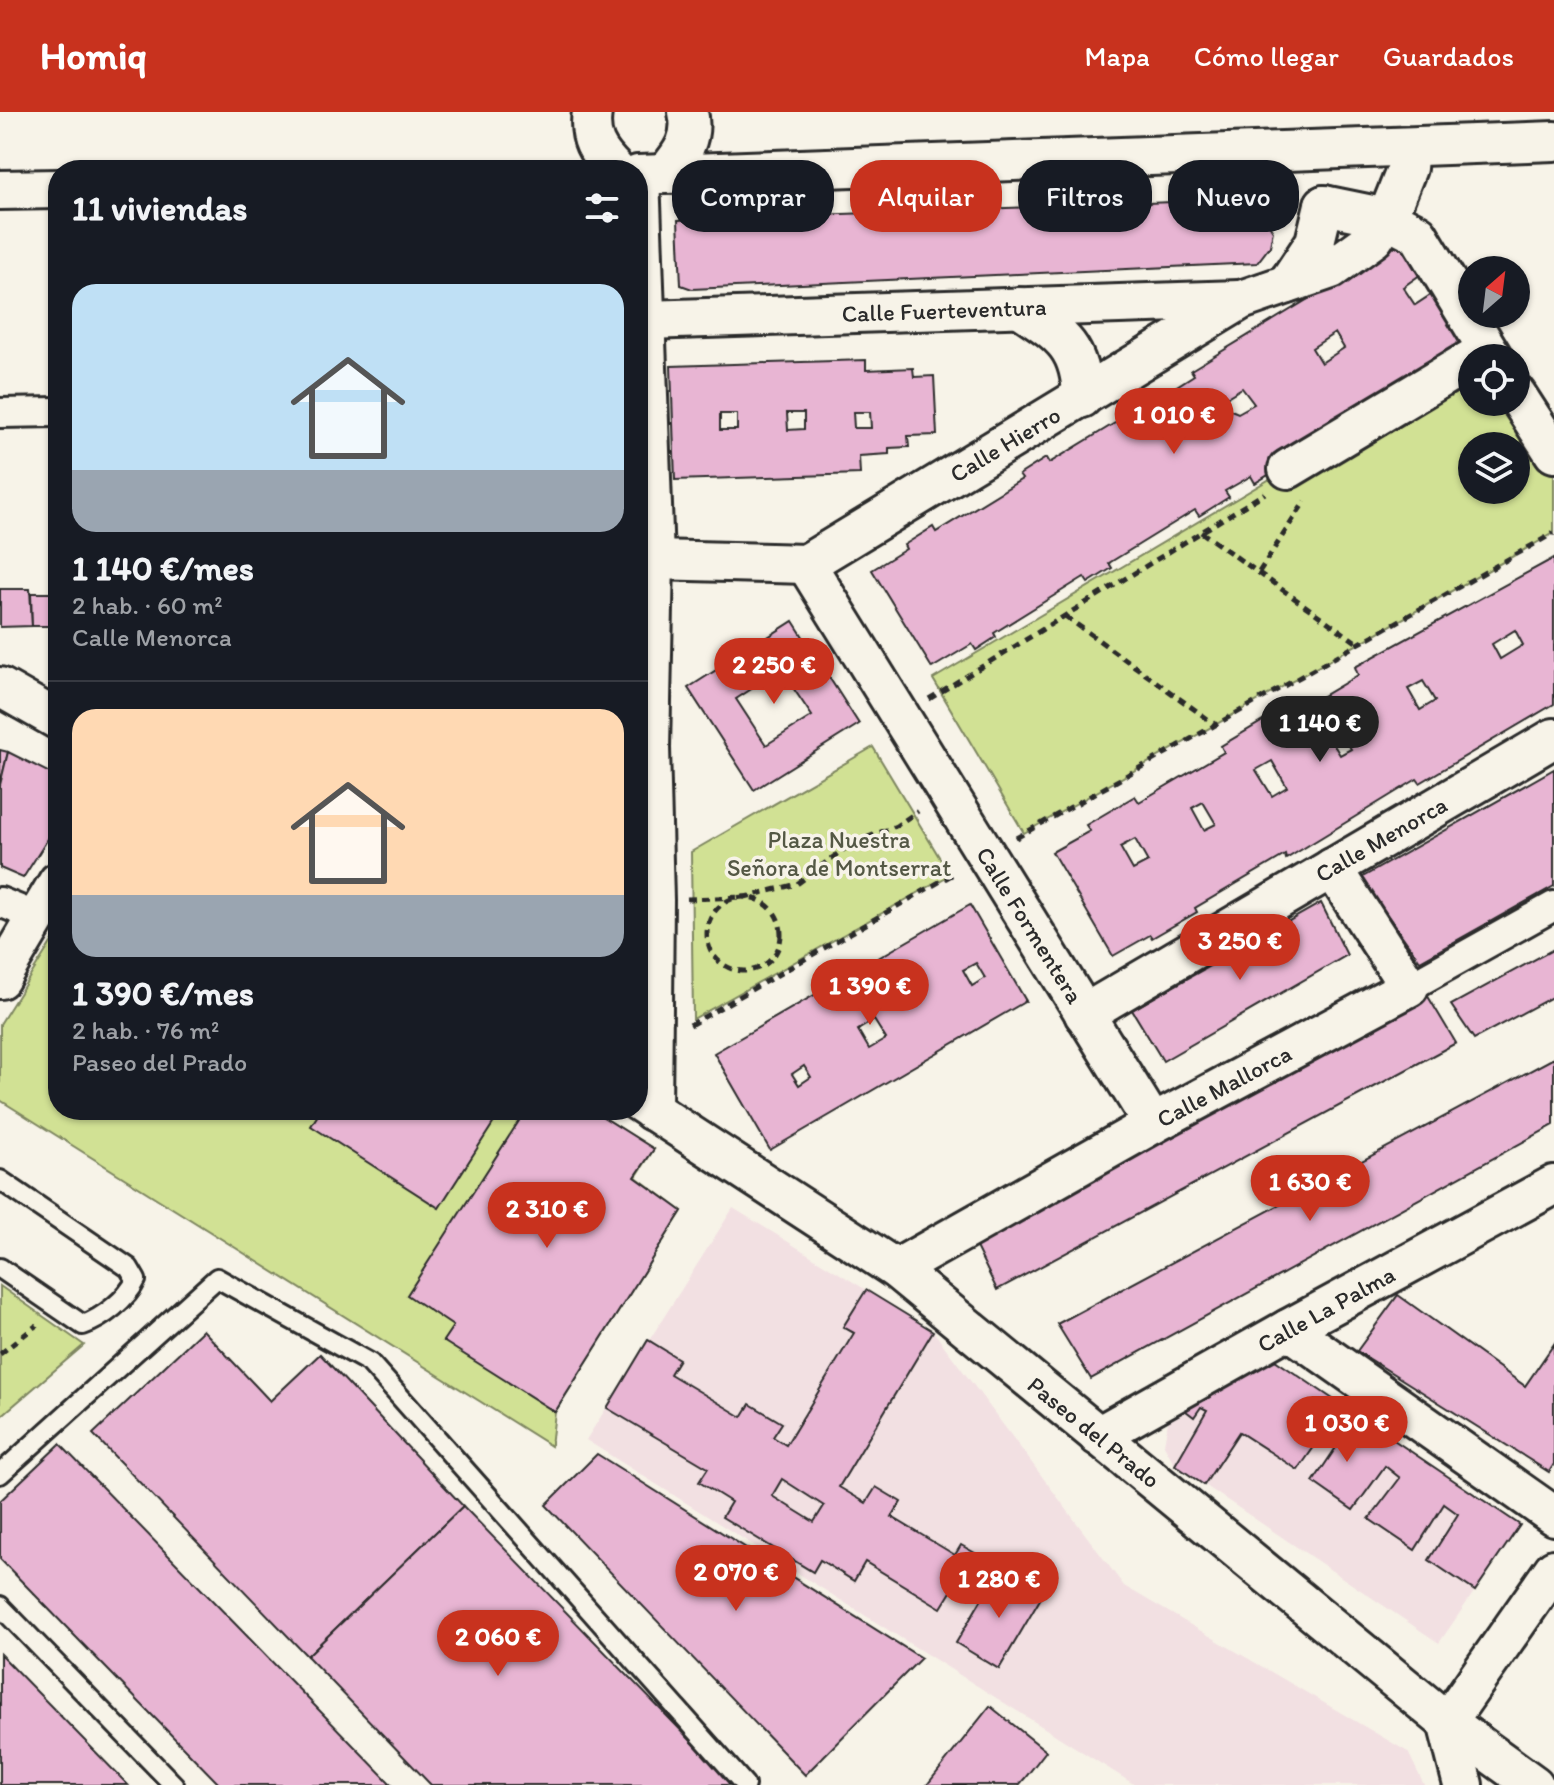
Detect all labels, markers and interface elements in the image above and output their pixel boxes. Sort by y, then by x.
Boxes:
text: Homiq [40,33,147,79]
text: Mapa [1085,39,1150,73]
text: Cómo llegar [1194,39,1339,73]
text: Guardados [1383,39,1514,73]
chip: Comprar [672,160,834,232]
chip: Alquilar [850,160,1002,232]
chip: Filtros [1018,160,1152,232]
chip: Nuevo [1168,160,1299,232]
icon: filters [580,186,624,230]
text: 11 viviendas [72,188,247,229]
north arrow [1458,256,1530,328]
map controls [1458,256,1530,504]
street label: Calle Fuerteventura [841,292,1047,328]
icon: home [276,336,420,480]
button: locate [1458,344,1530,416]
pin: 1 010 € [1100,388,1248,456]
text: 1 010 € [1133,398,1215,430]
street label: Calle Hierro [945,400,1065,488]
button: layers [1458,432,1530,504]
text: 1 140 €/mes [72,548,254,589]
text: 2 hab. · 60 m² [72,589,223,621]
text: Calle Menorca [72,621,232,653]
pin: 2 250 € [700,638,848,706]
text: 2 250 € [732,648,816,680]
pin: 1 140 € [1246,696,1394,764]
text: 1 140 € [1279,706,1361,738]
icon: home [276,761,420,905]
street label: Calle Menorca [1310,789,1452,888]
park label: Plaza Nuestra Señora de Montserrat [727,825,951,882]
street label: Calle Formentera [970,841,1090,1009]
pin: 3 250 € [1166,914,1314,982]
text: 3 250 € [1198,924,1282,956]
pin: 1 390 € [796,959,944,1027]
text: 1 390 € [829,969,911,1001]
text: 1 390 €/mes [72,973,254,1014]
text: 2 hab. · 76 m² [72,1014,219,1046]
street label: Calle Mallorca [1152,1038,1296,1134]
text: Paseo del Prado [72,1046,247,1078]
pin: 1 630 € [1236,1155,1384,1223]
text: 1 630 € [1269,1165,1351,1197]
pin: 2 310 € [473,1182,621,1250]
text: 2 310 € [506,1192,588,1224]
street label: Calle La Palma [1252,1259,1400,1359]
street label: Paseo del Prado [1022,1370,1166,1494]
pin: 1 030 € [1273,1396,1421,1464]
text: 1 030 € [1305,1406,1389,1438]
pin: 2 070 € [662,1545,810,1613]
pin: 1 280 € [925,1552,1073,1620]
text: 2 070 € [693,1555,779,1587]
text: 1 280 € [958,1562,1040,1594]
pin: 2 060 € [424,1610,572,1678]
text: 2 060 € [455,1620,541,1652]

